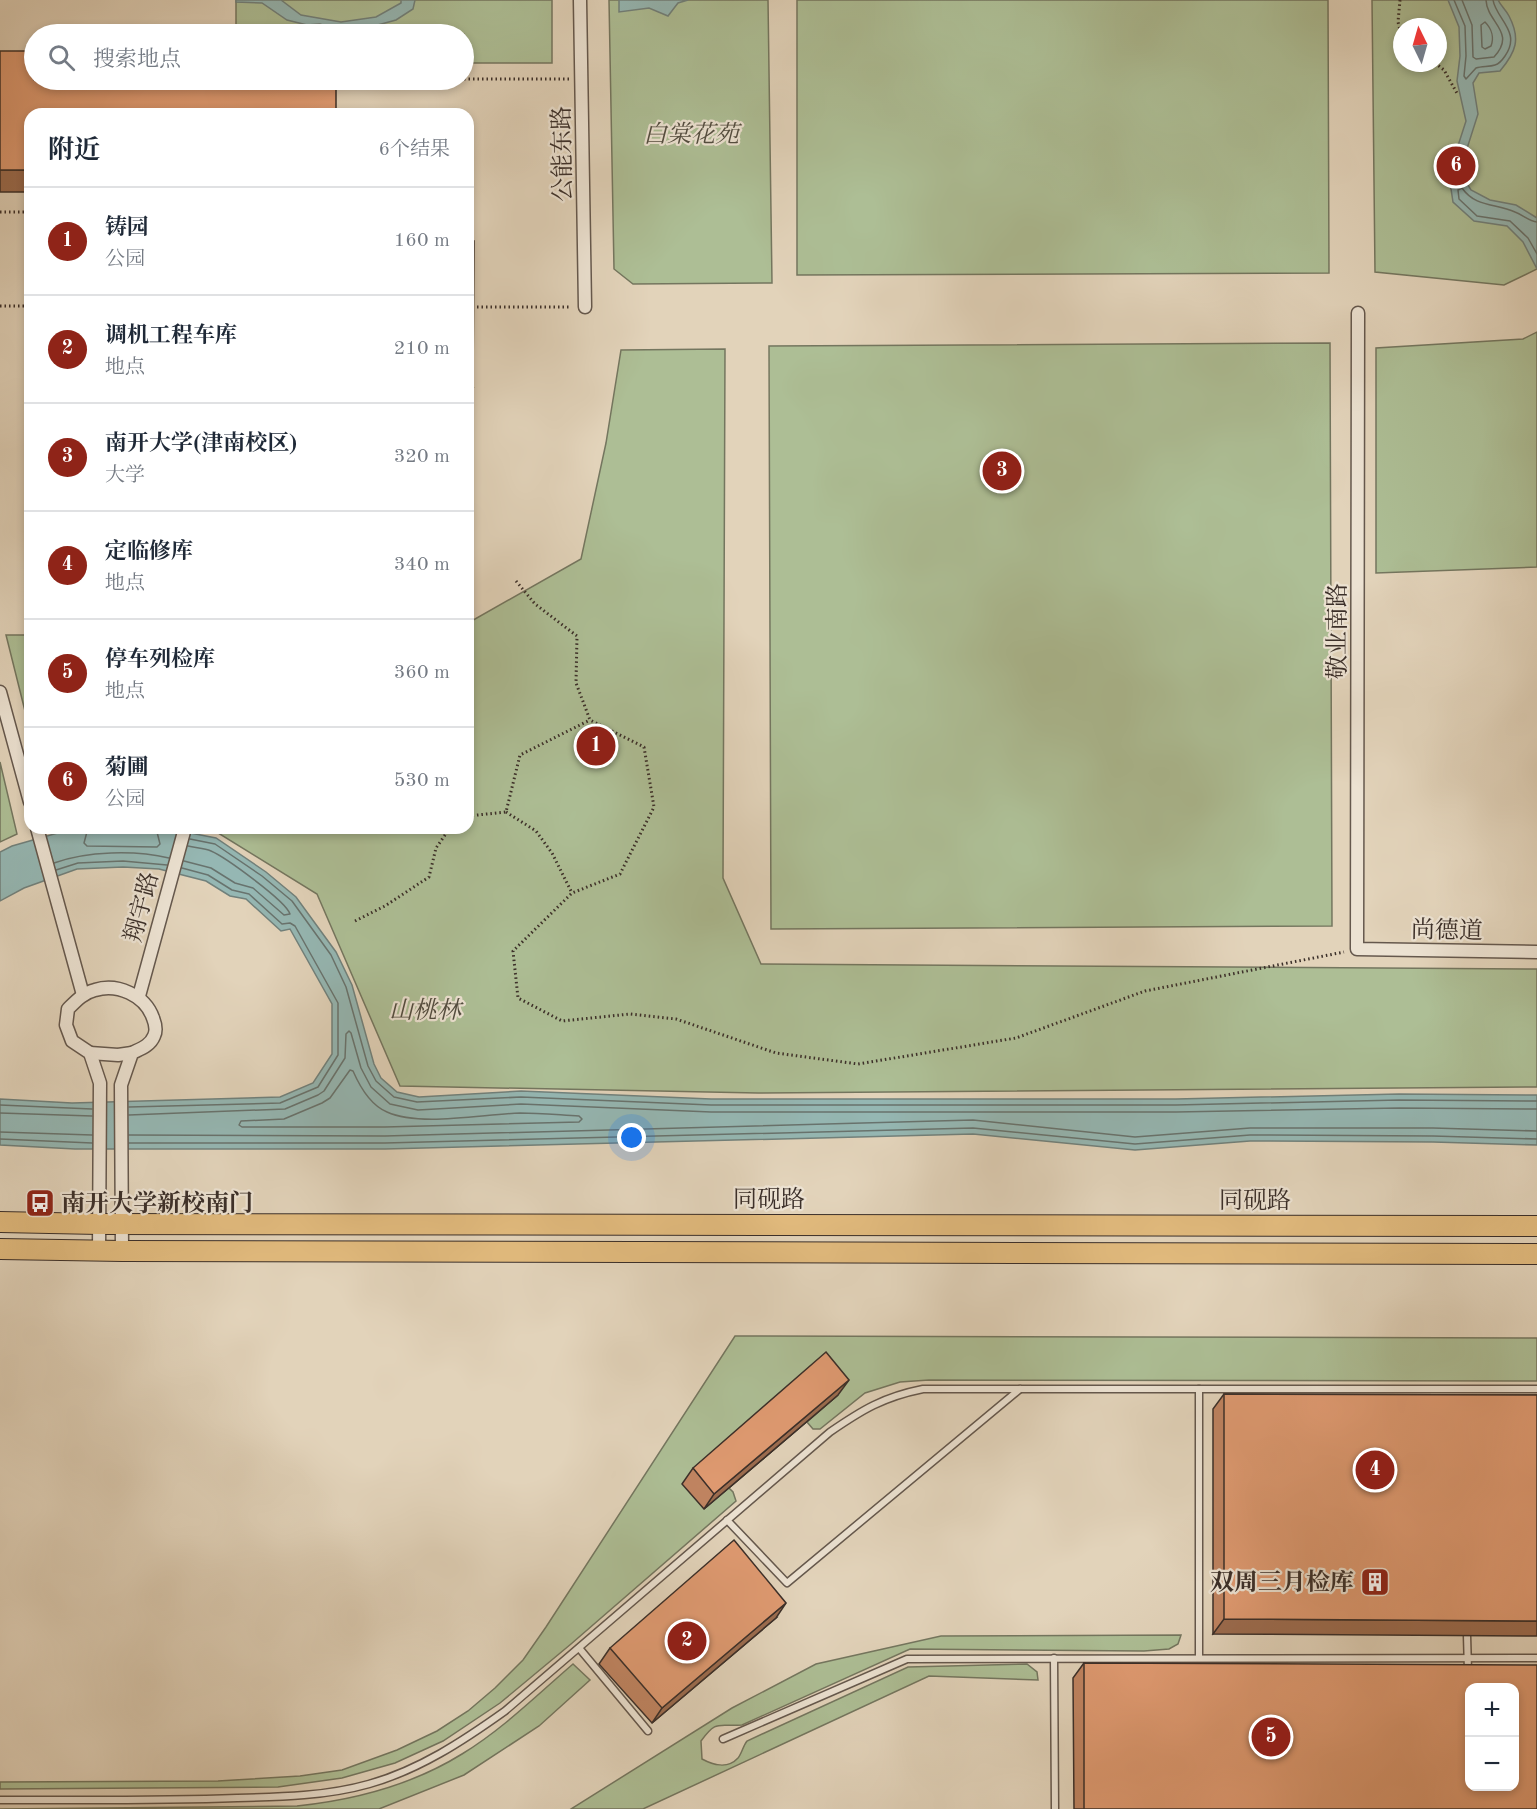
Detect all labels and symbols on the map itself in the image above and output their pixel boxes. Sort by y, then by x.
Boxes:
north arrow [1393,18,1447,72]
street label: 公能东路 [548,106,577,202]
park label: 白棠花苑 [643,121,743,148]
pin: 6 [1436,144,1476,188]
pin: 3 [982,448,1022,494]
street label: 敬业南路 [1324,583,1351,679]
pin: 1 [576,724,616,768]
street label: 翔宇路 [119,869,164,945]
street label: 尚德道 [1411,916,1483,945]
park label: 山桃林 [389,997,464,1024]
your location [617,1123,646,1152]
street label: 同砚路 [733,1186,805,1213]
bus stop icon: 南开大学新校南门 [24,1187,56,1219]
street label: 同砚路 [1219,1187,1291,1214]
place label: 南开大学新校南门 [61,1190,253,1217]
pin: 4 [1356,1448,1394,1492]
building icon: 双周三月检库 [1359,1566,1391,1598]
place label: 双周三月检库 [1210,1569,1354,1596]
pin: 2 [668,1618,706,1664]
pin: 5 [1252,1714,1290,1760]

